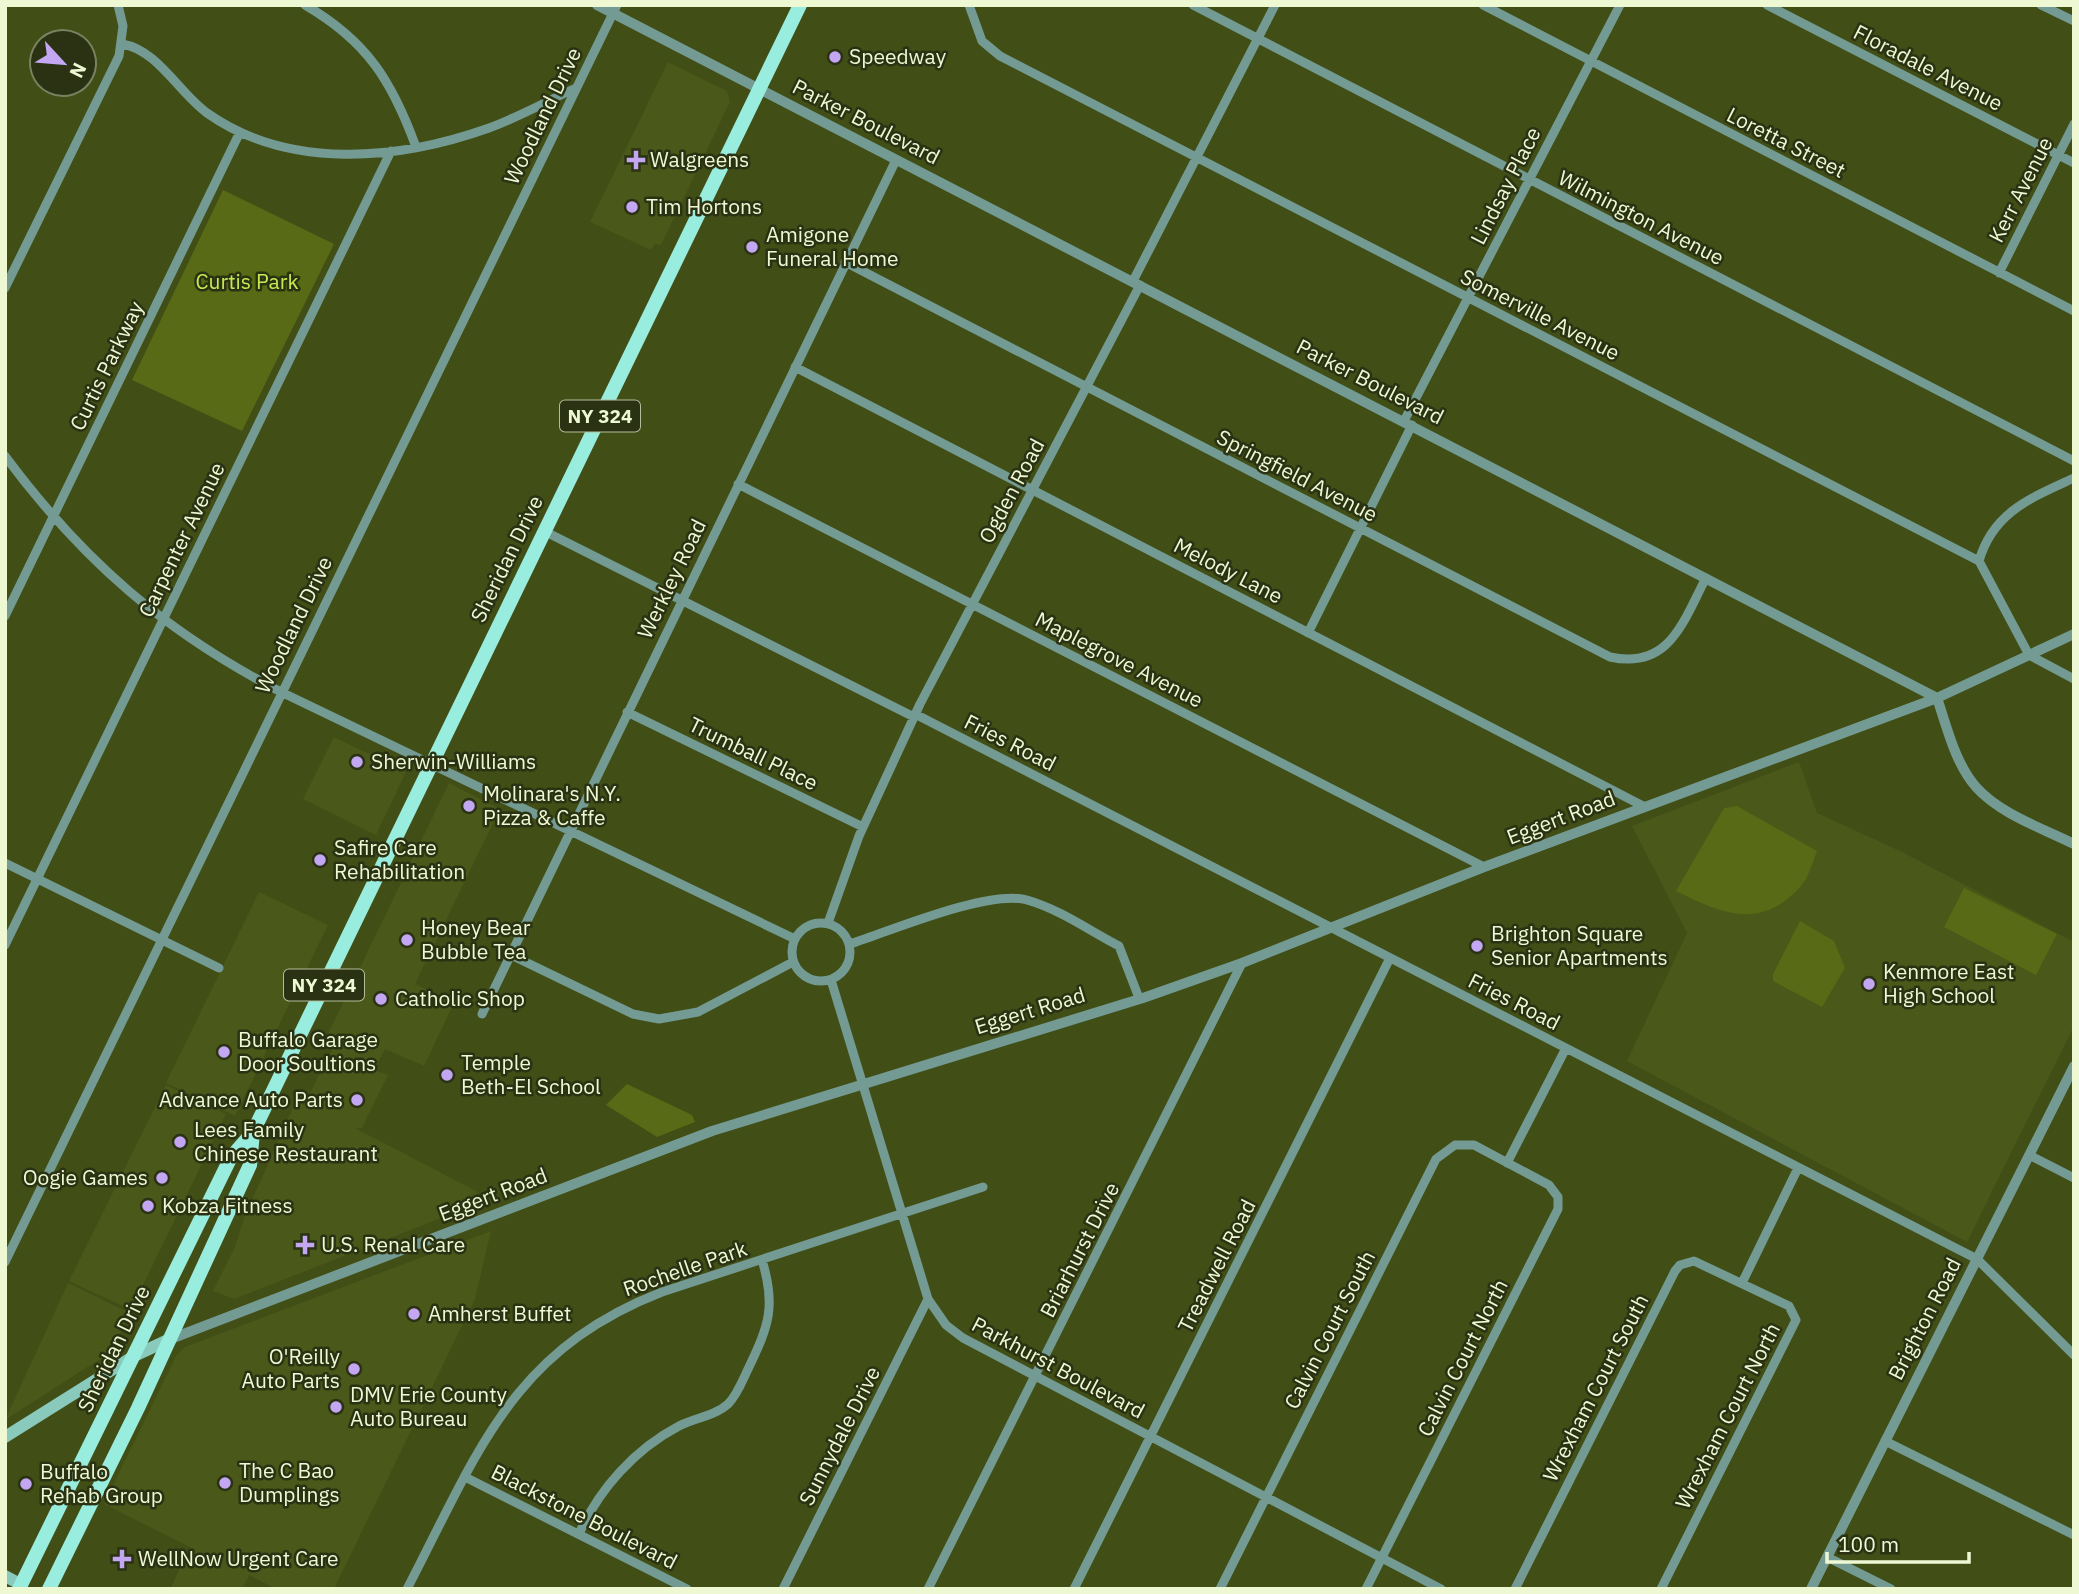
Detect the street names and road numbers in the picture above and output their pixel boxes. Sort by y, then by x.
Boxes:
street label: Floradale Avenue [1849,17,2008,117]
street label: Woodland Drive [497,43,587,189]
street label: Parker Boulevard [788,72,945,170]
street label: Loretta Street [1722,100,1851,184]
street label: Lindsay Place [1464,122,1547,249]
street label: Kerr Avenue [1982,132,2059,247]
street label: Wilmington Avenue [1554,163,1729,271]
street label: Somerville Avenue [1456,262,1625,366]
street label: Curtis Parkway [63,296,150,435]
street label: Parker Boulevard [1292,332,1449,430]
road number: NY 324 [560,400,640,432]
street label: Springfield Avenue [1212,423,1383,528]
street label: Ogden Road [972,433,1050,548]
street label: Carpenter Avenue [131,457,231,622]
street label: Sheridan Drive [463,491,549,627]
street label: Werkley Road [630,514,712,643]
street label: Melody Lane [1169,531,1288,610]
street label: Woodland Drive [248,552,338,698]
street label: Maplegrove Avenue [1031,605,1208,714]
street label: Fries Road [960,707,1061,777]
street label: Trumball Place [684,710,823,796]
street label: Eggert Road [1502,784,1619,851]
street label: Fries Road [1464,966,1565,1036]
road number: NY 324 [284,970,364,1001]
street label: Eggert Road [971,980,1088,1040]
street label: Eggert Road [434,1161,551,1228]
street label: Briarhurst Drive [1033,1177,1125,1322]
street label: Treadwell Road [1171,1194,1262,1337]
street label: Rochelle Park [619,1234,750,1302]
street label: Calvin Court South [1277,1246,1381,1414]
street label: Brighton Road [1881,1253,1967,1385]
street label: Calvin Court North [1410,1274,1514,1441]
street label: Sheridan Drive [70,1281,156,1417]
street label: Wrexham Court South [1536,1289,1654,1486]
street label: Parkhurst Boulevard [967,1310,1150,1425]
street label: Wrexham Court North [1668,1318,1786,1513]
street label: Sunnydale Drive [792,1361,886,1510]
street label: Blackstone Boulevard [487,1457,682,1575]

